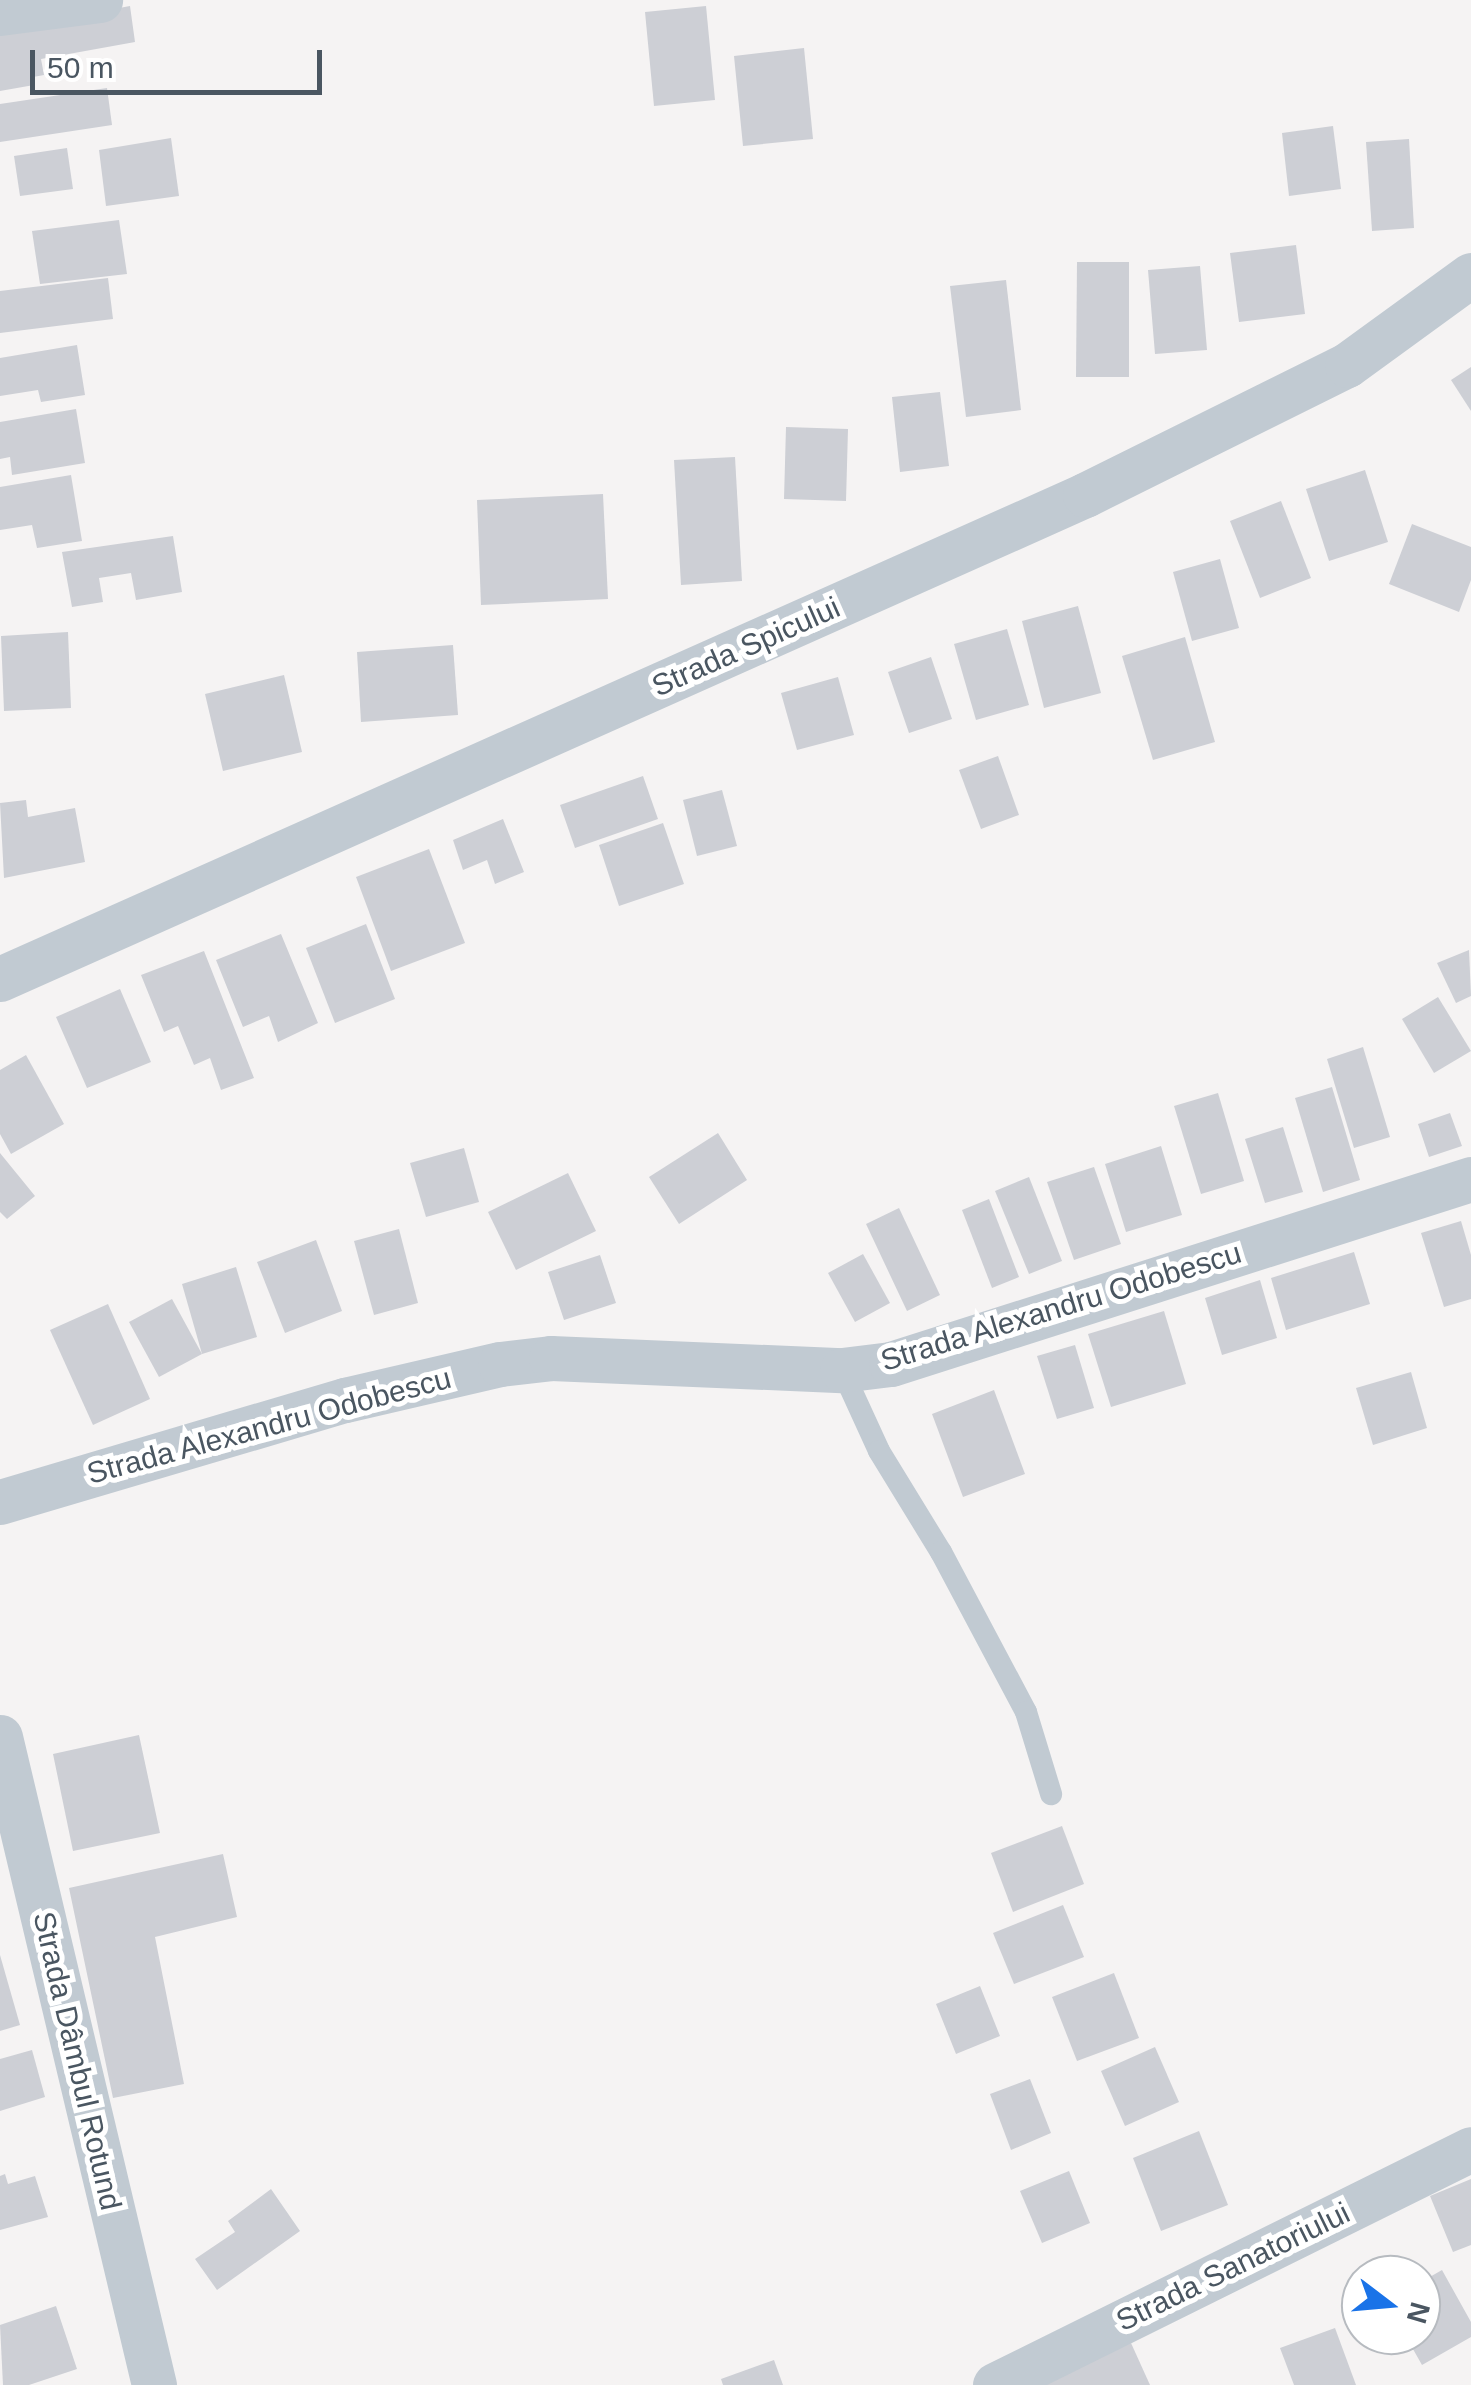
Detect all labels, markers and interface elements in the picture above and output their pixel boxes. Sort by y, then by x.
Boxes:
scale bar [35,30,328,92]
text: 50 m [47,51,114,84]
street label: Strada Spicului [647,590,845,704]
street label: Strada Alexandru Odobescu [876,1235,1246,1379]
street label: Strada Alexandru Odobescu [82,1360,456,1492]
street label: Strada Dâmbul Rotund [25,1908,129,2214]
street label: Strada Sanatoriului [1110,2195,1356,2339]
north arrow [1341,2255,1441,2355]
text: N [1401,2299,1436,2327]

